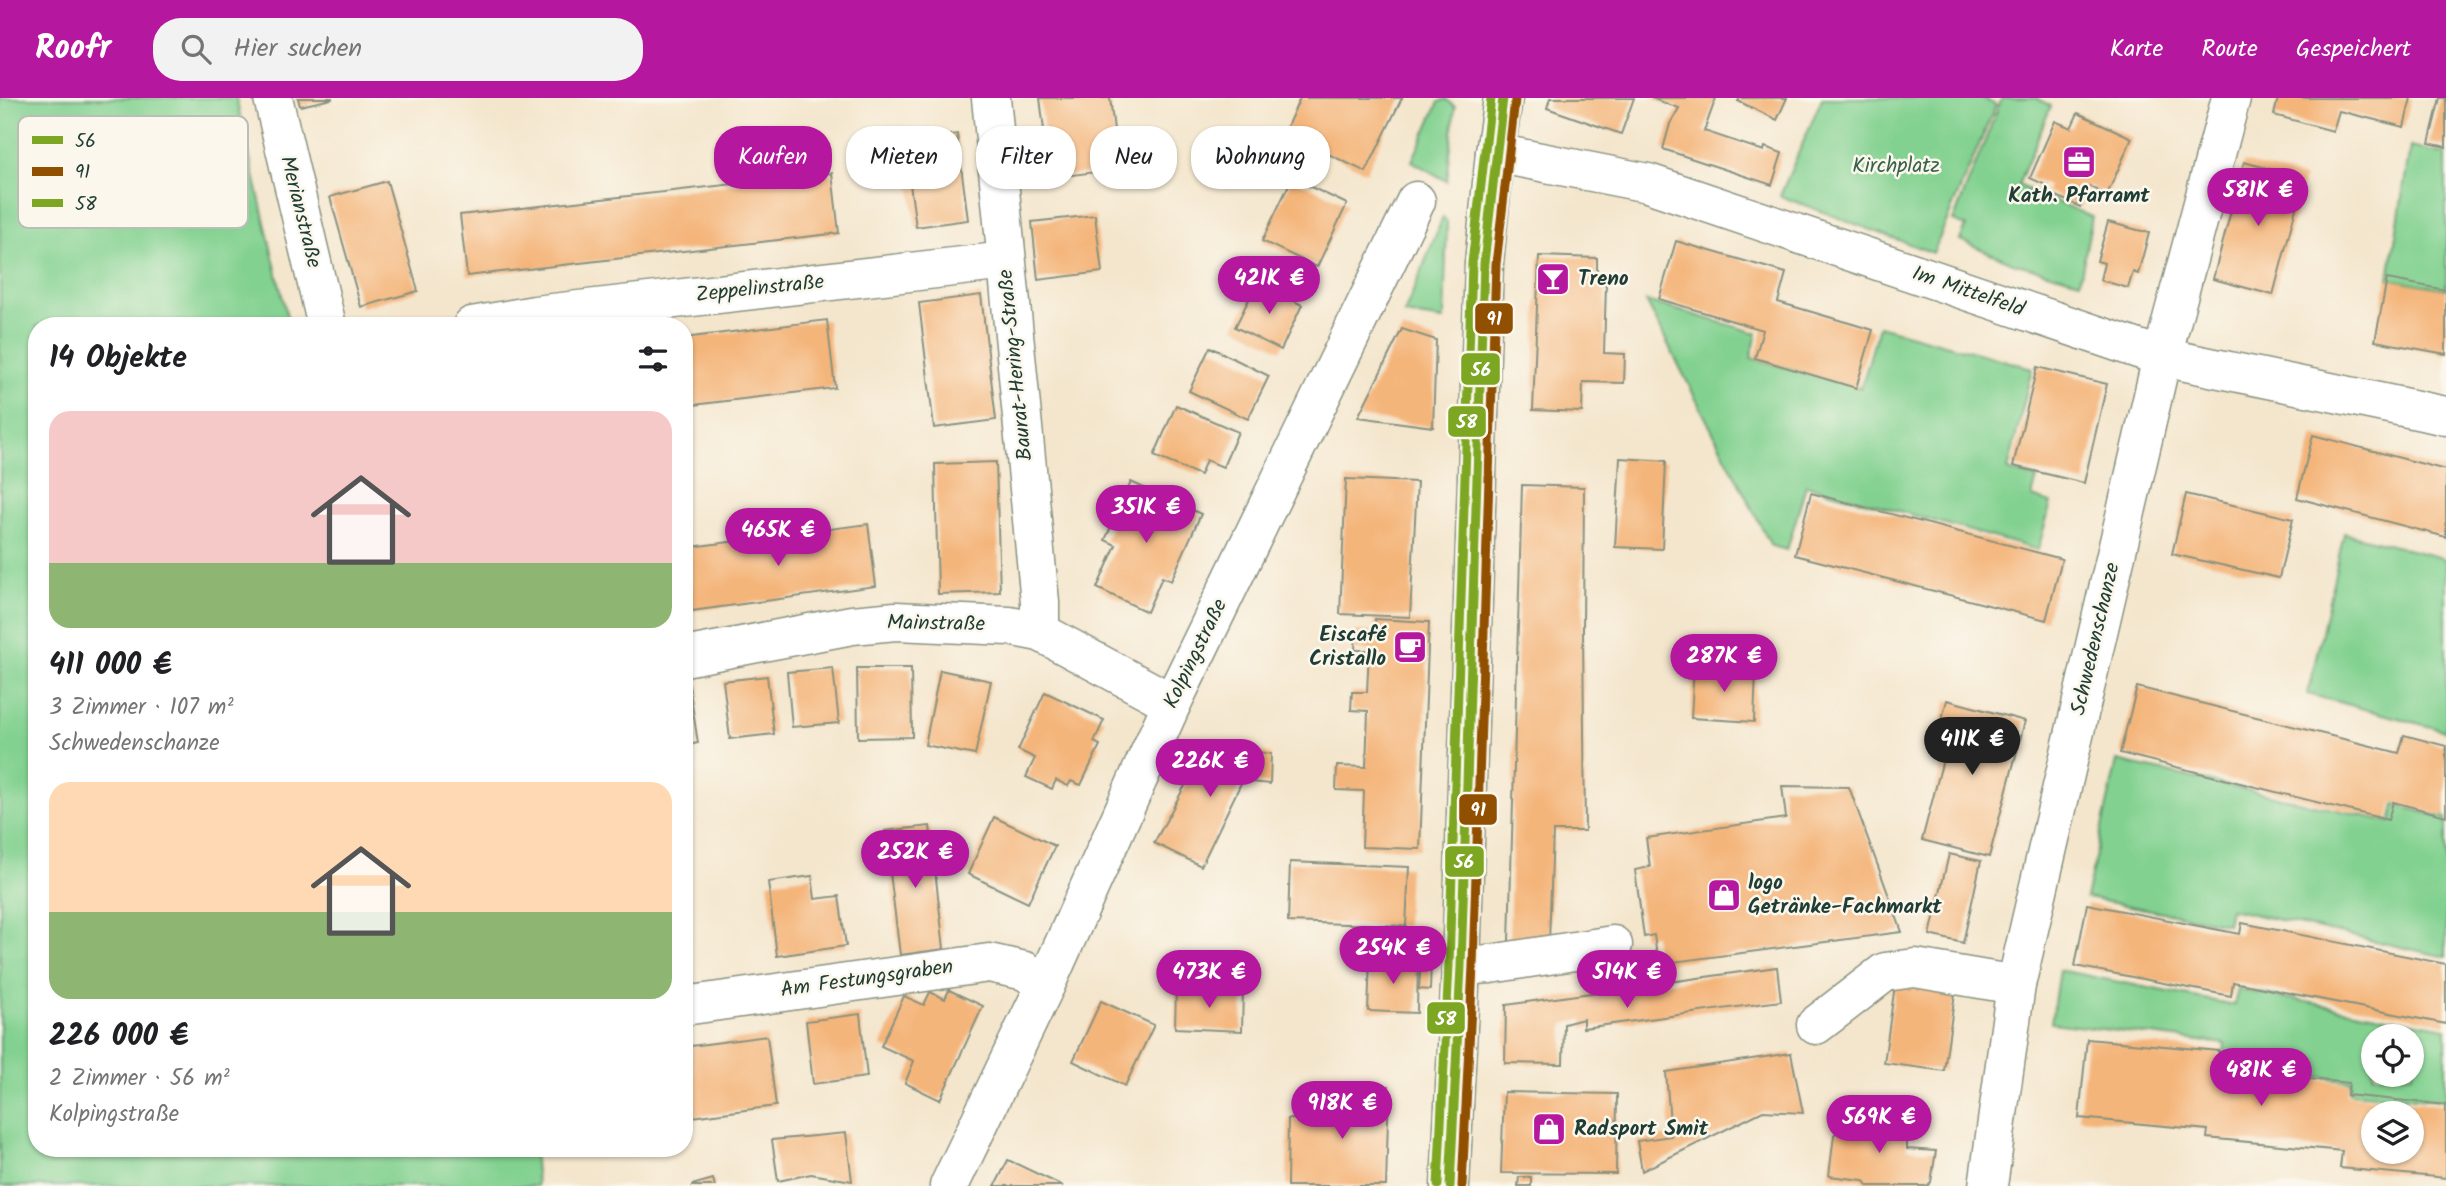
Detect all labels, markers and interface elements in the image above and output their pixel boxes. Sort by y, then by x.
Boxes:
search box [153,18,643,81]
text: Roofr [35,23,111,76]
text: Hier suchen [233,28,362,70]
icon: search [177,30,215,68]
text: Karte [2110,30,2163,69]
text: Route [2201,30,2258,69]
text: Gespeichert [2296,30,2411,69]
legend [18,116,248,228]
chip: Kaufen [714,126,832,189]
chip: Mieten [846,126,962,189]
chip: Filter [976,126,1076,189]
chip: Neu [1090,126,1177,189]
chip: Wohnung [1191,126,1330,189]
text: 56 [75,127,96,157]
office icon: Kath. Pfarramt [2060,143,2098,181]
park label: Kirchplatz [1852,150,1940,183]
street label: Merianstraße [270,152,330,272]
text: 91 [75,158,90,188]
pin: 581K € [2201,169,2315,228]
text: 581K € [2223,173,2293,209]
place label: Kath. Pfarramt [2008,180,2150,213]
text: 58 [75,190,97,220]
pin: 421K € [1212,256,1326,316]
street label: Im Mittelfeld [1907,257,2029,327]
bar icon: Treno [1534,260,1572,298]
text: 421K € [1234,261,1304,297]
place label: Treno [1578,263,1629,296]
street label: Zeppelinstraße [694,266,826,312]
street label: Baurat-Hering-Straße [989,267,1042,462]
line badge: 91 [1474,302,1514,335]
text: 91 [1486,305,1502,335]
text: 14 Objekte [49,335,187,383]
icon: filters [634,340,672,378]
line badge: 56 [1460,352,1501,386]
text: 56 [1470,356,1491,386]
line badge: 58 [1447,405,1487,438]
text: 58 [1456,408,1478,438]
icon: home [298,457,424,583]
pin: 351K € [1089,486,1203,545]
text: 351K € [1112,490,1180,526]
pin: 465K € [721,508,835,568]
text: 465K € [741,513,815,549]
street label: Schwedenschanze [2062,559,2130,719]
street label: Kolpingstraße [1155,593,1237,715]
street label: Mainstraße [887,607,986,641]
place label: Eiscafé Cristallo [1309,619,1387,676]
cafe icon: Eiscafé Cristallo [1391,628,1429,666]
pin: 287K € [1667,634,1781,694]
text: 287K € [1686,639,1762,675]
text: 411 000 € [49,642,172,690]
text: 3 Zimmer · 107 m² [49,690,234,726]
pin: 411K € [1915,718,2029,777]
text: 411K € [1940,722,2004,758]
text: Schwedenschanze [49,726,220,762]
pin: 226K € [1153,740,1267,799]
text: 226K € [1172,744,1248,780]
line badge: 91 [1458,793,1498,826]
text: 91 [1470,796,1486,826]
icon: home [298,828,424,954]
pin: 252K € [858,830,972,890]
text: 252K € [877,835,953,871]
line badge: 56 [1444,845,1485,878]
text: 56 [1453,848,1474,878]
place label: logo Getränke-Fachmarkt [1748,867,1942,924]
shop icon: logo Getränke-Fachmarkt [1705,876,1743,914]
pin: 254K € [1336,926,1450,986]
text: 254K € [1356,931,1430,967]
pin: 473K € [1152,950,1266,1010]
pin: 514K € [1570,950,1684,1010]
street label: Am Festungsgraben [779,951,955,1007]
text: 473K € [1172,955,1246,991]
text: 514K € [1593,955,1661,991]
line badge: 58 [1426,1001,1466,1035]
text: 58 [1435,1005,1457,1035]
text: 226 000 € [49,1013,189,1061]
map controls [2361,1024,2424,1164]
button: locate [2361,1024,2424,1087]
pin: 481K € [2204,1048,2318,1108]
text: 481K € [2226,1053,2296,1089]
text: 2 Zimmer · 56 m² [49,1061,230,1097]
pin: 918K € [1285,1082,1399,1141]
text: 918K € [1307,1086,1377,1122]
pin: 569K € [1822,1096,1936,1155]
text: Kolpingstraße [49,1097,179,1133]
text: 569K € [1842,1100,1916,1136]
button: layers [2361,1101,2424,1164]
shop icon: Radsport Smit [1530,1110,1568,1148]
place label: Radsport Smit [1574,1113,1709,1146]

